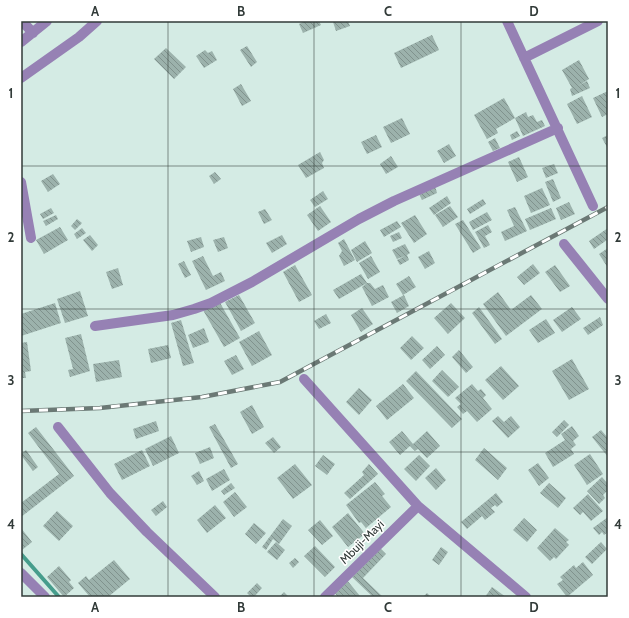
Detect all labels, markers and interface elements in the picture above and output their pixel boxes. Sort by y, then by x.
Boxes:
text: A [91,3,100,19]
text: B [237,3,245,19]
text: C [384,3,392,19]
text: D [529,3,539,19]
text: 1 [9,85,13,101]
text: 1 [616,85,620,101]
text: 2 [8,229,15,245]
text: 2 [615,229,622,245]
text: 3 [7,372,15,388]
text: 3 [614,372,622,388]
text: 4 [7,516,15,532]
street label: Mbuji-Mayi [336,516,387,567]
text: 4 [614,516,622,532]
text: A [91,599,100,615]
text: B [237,599,245,615]
text: C [384,599,392,615]
text: D [529,599,539,615]

